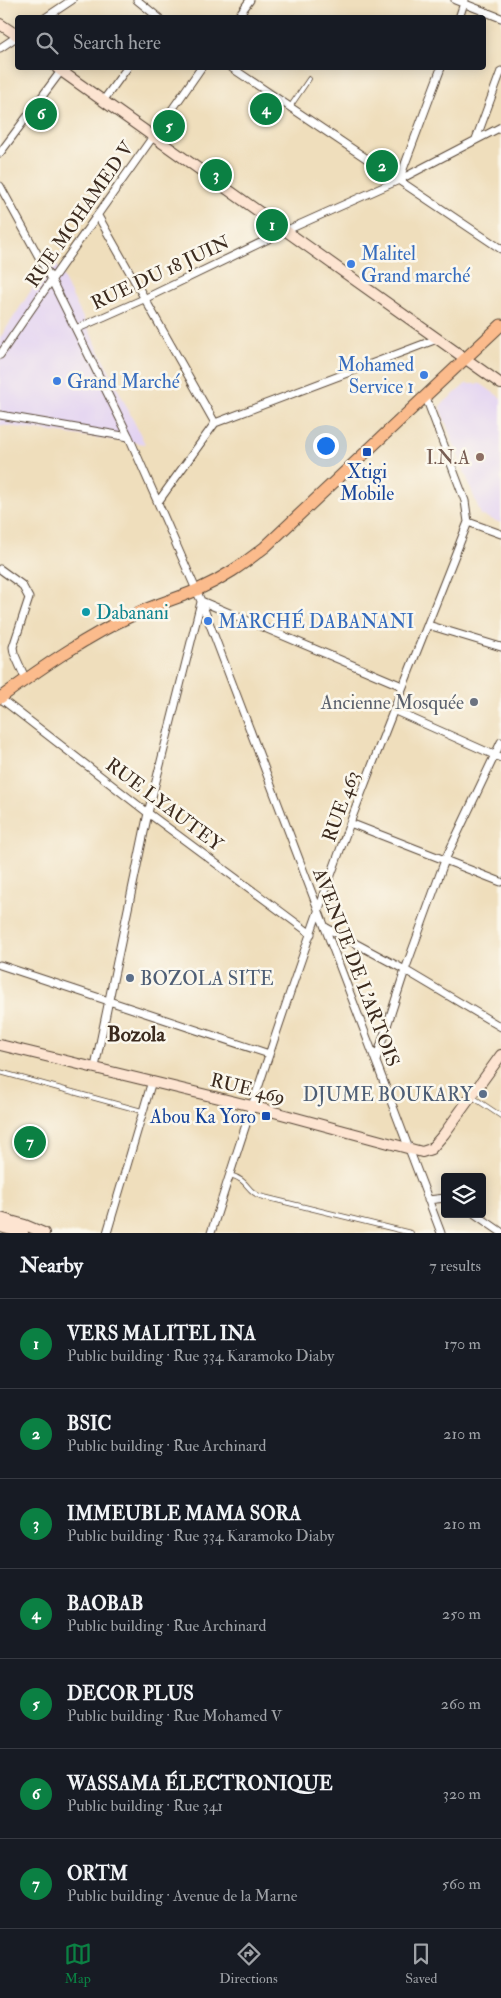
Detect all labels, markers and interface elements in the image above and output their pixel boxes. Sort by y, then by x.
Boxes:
search box [15,15,486,70]
icon: search [33,29,61,57]
text: Search here [73,31,161,55]
pin: 4 [250,90,282,128]
pin: 6 [25,95,57,133]
pin: 5 [153,107,185,145]
street label: RUE MOHAMED V [20,136,140,292]
pin: 2 [366,147,398,185]
pin: 3 [200,156,232,194]
pin: 1 [256,206,288,244]
street label: RUE DU 18 JUIN [87,230,233,315]
place label: Malitel Grand marché [361,242,470,288]
marker: Malitel Grand marché [345,258,357,270]
place label: Mohamed Service 1 [337,353,415,399]
marker: Mohamed Service 1 [418,369,430,381]
place label: Grand Marché [67,370,180,394]
marker: Grand Marché [51,375,63,387]
your location [313,433,339,459]
marker: Xtigi Mobile [361,446,373,458]
place label: I.N.A [426,446,470,470]
marker: I.N.A [474,451,486,463]
place label: Xtigi Mobile [340,460,394,506]
place label: Dabanani [96,601,169,625]
marker: Dabanani [80,606,92,618]
place label: MARCHÉ DABANANI [218,608,414,634]
marker: MARCHÉ DABANANI [202,615,214,627]
place label: Ancienne Mosquée [320,691,464,715]
marker: Ancienne Mosquée [468,696,480,708]
street label: RUE LYAUTEY [101,753,229,857]
street label: RUE 463 [317,768,365,845]
street label: AVENUE DE L'ARTOIS [307,864,405,1070]
place label: BOZOLA SITE [140,967,274,991]
marker: BOZOLA SITE [124,972,136,984]
district label: Bozola [107,1021,166,1048]
street label: RUE 469 [208,1068,288,1110]
place label: DJUME BOUKARY [303,1083,474,1107]
marker: DJUME BOUKARY [477,1088,489,1100]
place label: Abou Ka Yoro [149,1105,256,1129]
marker: Abou Ka Yoro [260,1110,272,1122]
pin: 7 [14,1123,46,1161]
map controls [441,1173,486,1218]
button: layers [441,1173,486,1218]
text: Nearby [20,1252,83,1279]
text: 7 results [429,1256,481,1276]
text: VERS MALITEL INA [67,1322,256,1346]
text: 1 [33,1334,39,1354]
text: 170 m [444,1334,481,1354]
text: Public building · Rue 334 Karamoko Diaby [67,1346,334,1366]
text: BSIC [67,1412,111,1436]
text: 2 [32,1424,40,1444]
text: 210 m [443,1424,481,1444]
text: Public building · Rue Archinard [67,1436,266,1456]
text: IMMEUBLE MAMA SORA [67,1502,301,1526]
text: 3 [33,1514,39,1534]
text: 210 m [443,1514,481,1534]
text: Public building · Rue 334 Karamoko Diaby [67,1526,334,1546]
text: BAOBAB [67,1592,143,1616]
text: 4 [32,1604,40,1624]
text: 250 m [442,1604,481,1624]
text: Public building · Rue Archinard [67,1616,266,1636]
text: DECOR PLUS [67,1682,194,1706]
text: 5 [32,1694,40,1714]
text: 260 m [441,1694,481,1714]
text: Public building · Rue Mohamed V [67,1706,282,1726]
text: WASSAMA ÉLECTRONIQUE [67,1772,333,1796]
text: 6 [32,1784,40,1804]
text: 320 m [443,1784,481,1804]
text: Public building · Rue 341 [67,1796,223,1816]
text: ORTM [67,1862,128,1886]
text: 7 [32,1874,40,1894]
text: 560 m [442,1874,481,1894]
text: Public building · Avenue de la Marne [67,1886,297,1906]
tab: Map [64,1940,92,1987]
tab: Directions [219,1940,278,1987]
tab: Saved [405,1940,437,1987]

